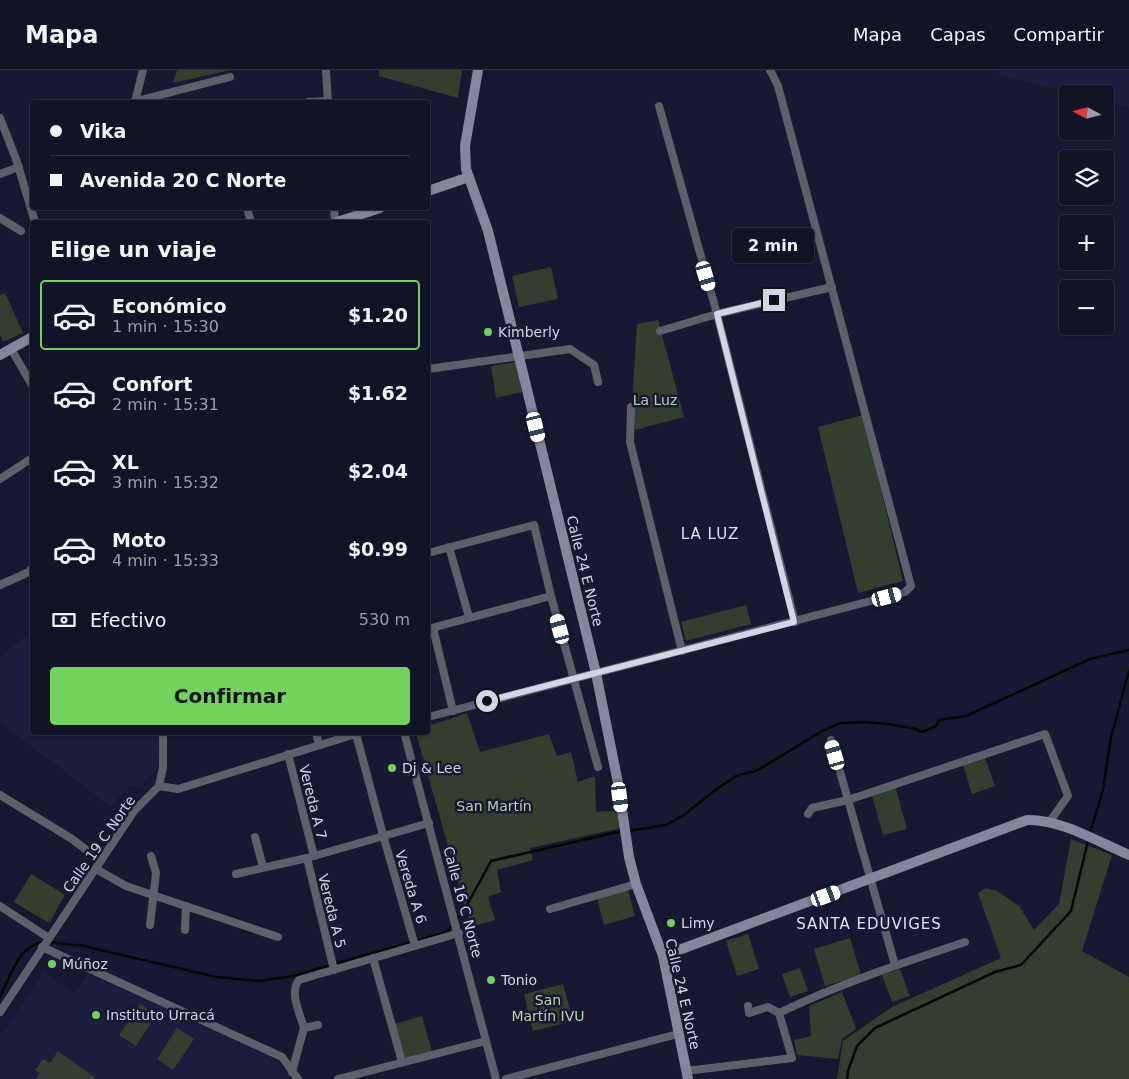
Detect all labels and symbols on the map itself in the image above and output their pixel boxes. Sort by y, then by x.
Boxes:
north arrow [1059,85,1114,140]
callout: 2 min [733,228,815,262]
car [694,260,717,292]
route end [763,289,785,311]
place label: Kimberly [498,324,560,340]
marker: Kimberly [482,326,494,338]
park label: La Luz [633,392,677,408]
car [525,411,546,443]
street label: Calle 24 E Norte [563,514,607,628]
district label: LA LUZ [681,525,739,543]
car [870,586,903,608]
car [548,613,571,645]
route start [476,690,498,712]
car [823,739,846,771]
place label: Dj & Lee [402,760,461,776]
marker: Dj & Lee [386,762,398,774]
street label: Vereda A 7 [296,763,330,841]
car [610,781,629,813]
street label: Calle 19 C Norte [60,792,138,896]
park label: San Martín [456,798,532,814]
street label: Calle 16 C Norte [440,845,486,959]
street label: Vereda A 6 [392,848,430,926]
street label: Vereda A 5 [315,872,349,950]
car [809,884,842,908]
place label: Limy [681,915,715,931]
district label: SANTA EDUVIGES [796,915,942,933]
marker: Limy [665,917,677,929]
street label: Calle 24 E Norte [662,937,704,1051]
place label: Múñoz [62,956,108,972]
marker: Múñoz [46,958,58,970]
place label: Tonio [500,972,537,988]
marker: Tonio [485,974,497,986]
park label: San Martín IVU [511,992,585,1024]
place label: Instituto Urracá [106,1007,215,1023]
marker: Instituto Urracá [90,1009,102,1021]

